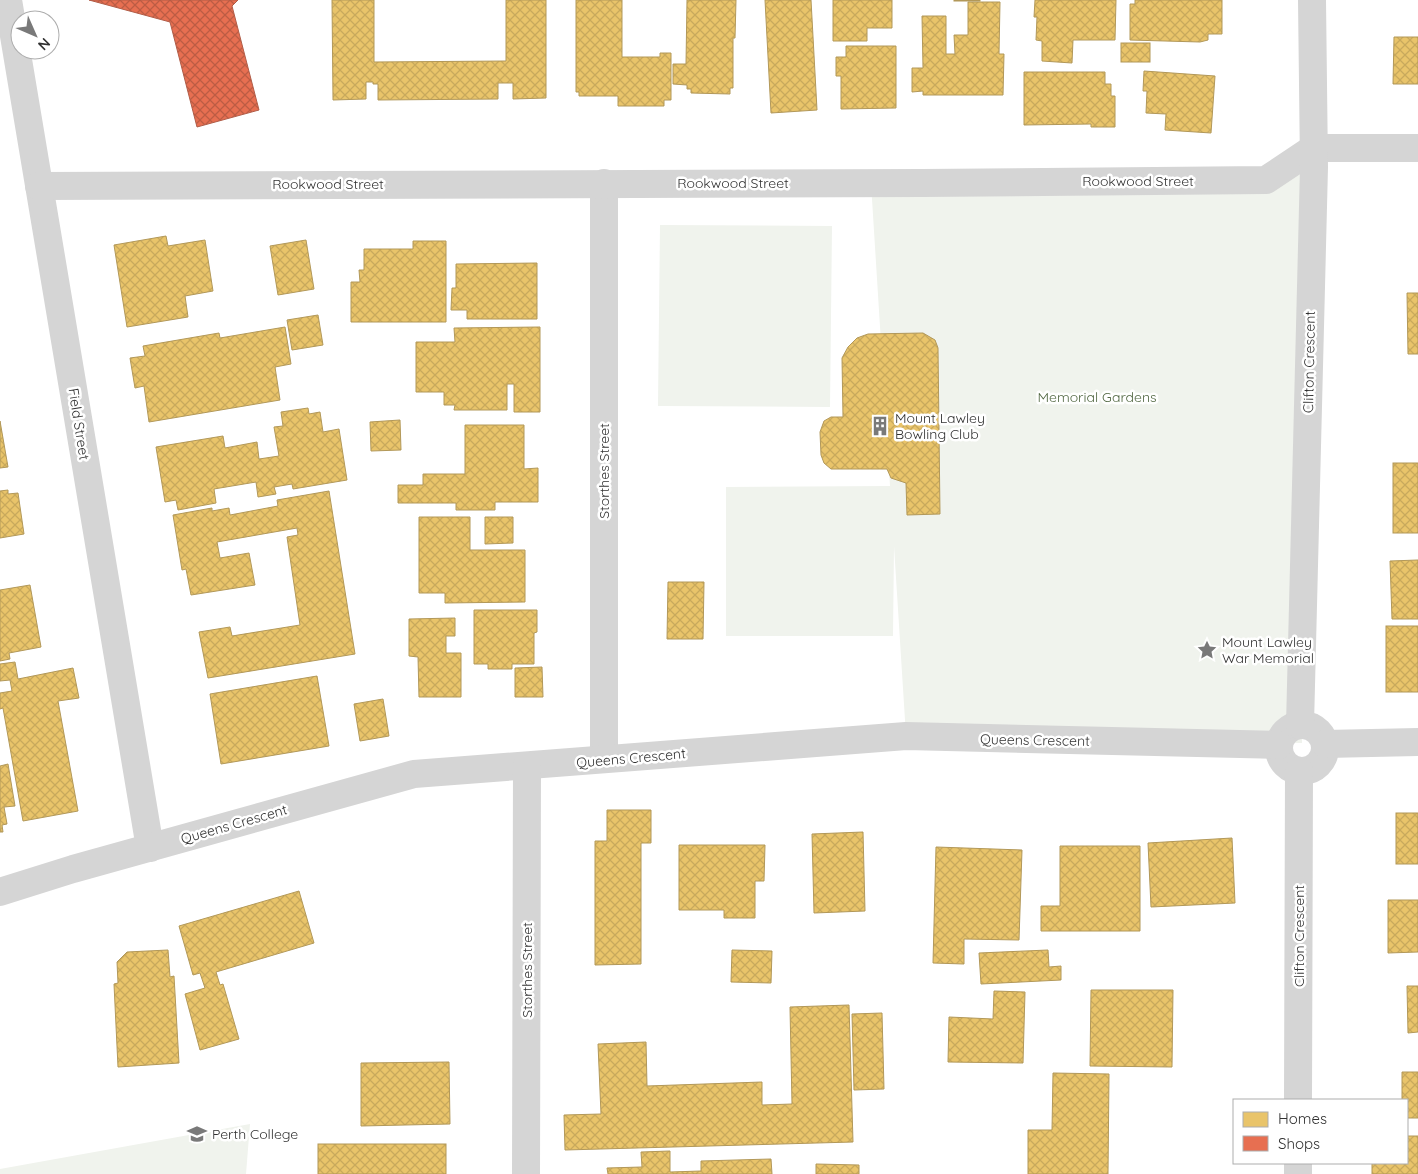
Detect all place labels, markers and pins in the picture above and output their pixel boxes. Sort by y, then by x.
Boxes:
place label: Mount Lawley Bowling Club [895,409,985,443]
building icon: Mount Lawley Bowling Club [869,415,891,437]
place label: Mount Lawley War Memorial [1222,633,1314,667]
place icon: Mount Lawley War Memorial [1196,639,1218,661]
school or university icon: Perth College [186,1123,208,1145]
place label: Perth College [212,1125,298,1143]

